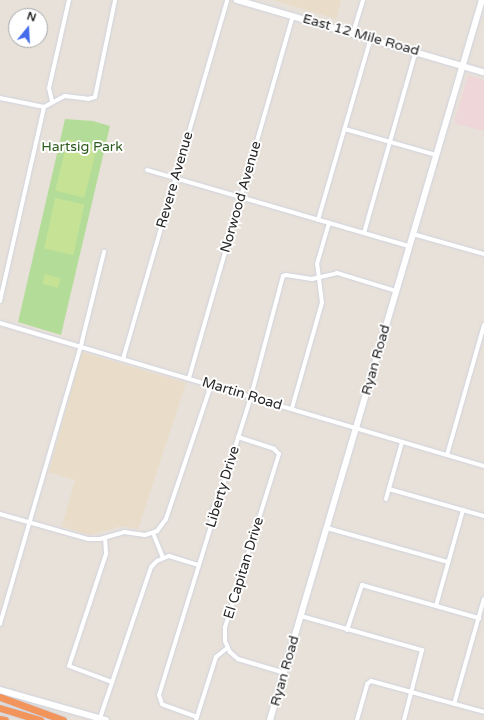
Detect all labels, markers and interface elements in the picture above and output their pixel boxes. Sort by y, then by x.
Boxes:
north arrow [8,8,48,48]
text: N [25,10,38,25]
street label: East 12 Mile Road [301,10,421,60]
street label: Revere Avenue [153,130,197,230]
park label: Hartsig Park [41,139,123,155]
street label: Norwood Avenue [217,139,265,255]
street label: Ryan Road [358,323,394,397]
street label: Martin Road [200,374,284,414]
street label: Liberty Drive [203,444,243,530]
street label: El Capitan Drive [220,515,268,621]
street label: Ryan Road [267,634,303,708]

